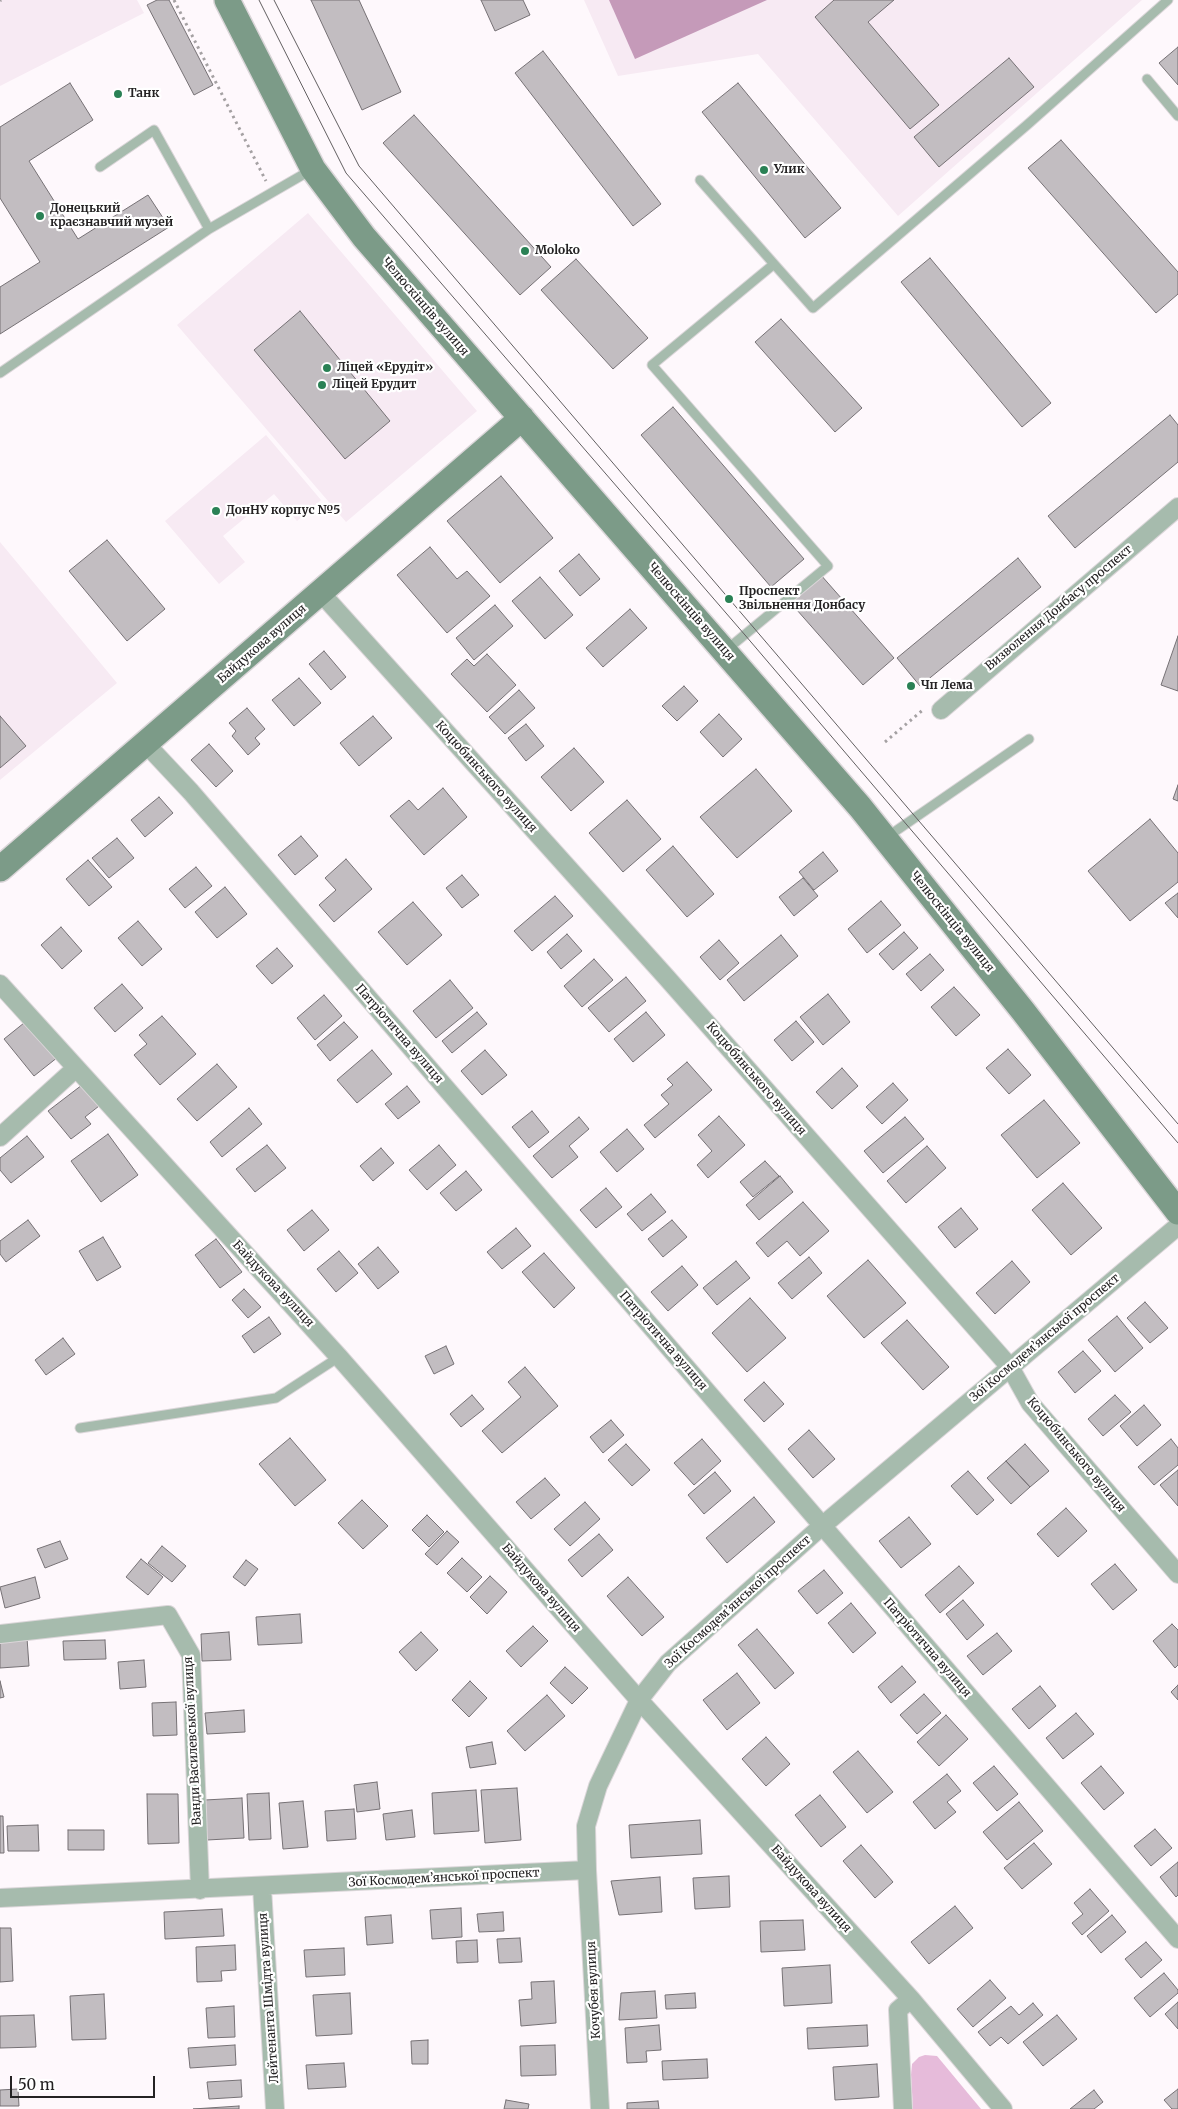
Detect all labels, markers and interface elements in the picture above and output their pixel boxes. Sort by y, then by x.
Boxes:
place label: Танк [128,87,159,101]
marker: Танк [112,88,124,100]
place label: Улик [774,163,805,177]
marker: Улик [758,164,770,176]
place label: Донецький краєзнавчий музей [50,202,173,230]
marker: Донецький краєзнавчий музей [34,210,46,222]
place label: Moloko [535,244,580,258]
marker: Moloko [519,245,531,257]
street label: Челюскінців вулиця [379,255,471,359]
place label: Ліцей «Ерудіт» [337,361,433,375]
marker: Ліцей «Ерудіт» [321,362,333,374]
place label: Ліцей Ерудит [332,378,416,392]
marker: Ліцей Ерудит [316,379,328,391]
place label: ДонНУ корпус №5 [226,504,340,518]
marker: ДонНУ корпус №5 [210,505,222,517]
street label: Визволення Донбасу проспект [983,542,1135,674]
street label: Челюскінців вулиця [645,560,737,664]
place label: Проспект Звільнення Донбасу [739,585,865,613]
marker: Проспект Звільнення Донбасу [723,593,735,605]
street label: Байдукова вулиця [215,602,309,686]
place label: Чп Лема [921,679,973,693]
marker: Чп Лема [905,680,917,692]
street label: Коцюбинського вулиця [432,718,540,836]
street label: Челюскінців вулиця [907,869,997,975]
street label: Патріотична вулиця [352,982,446,1086]
street label: Коцюбинського вулиця [703,1020,809,1138]
street label: Байдукова вулиця [229,1238,317,1330]
street label: Зої Космодем’янської проспект [967,1271,1123,1405]
street label: Патріотична вулиця [616,1289,710,1393]
street label: Коцюбинського вулиця [1024,1395,1128,1515]
street label: Зої Космодем’янської проспект [662,1533,814,1671]
street label: Байдукова вулиця [499,1541,583,1635]
street label: Патріотична вулиця [880,1596,974,1700]
street label: Ванди Василевської вулиця [181,1656,205,1826]
street label: Байдукова вулиця [768,1842,854,1936]
street label: Зої Космодем’янської проспект [348,1866,540,1890]
street label: Лейтенанта Шмідта вулиця [256,1912,282,2084]
street label: Кочубея вулиця [584,1941,604,2039]
scale bar [12,2066,158,2098]
text: 50 m [18,2075,55,2094]

